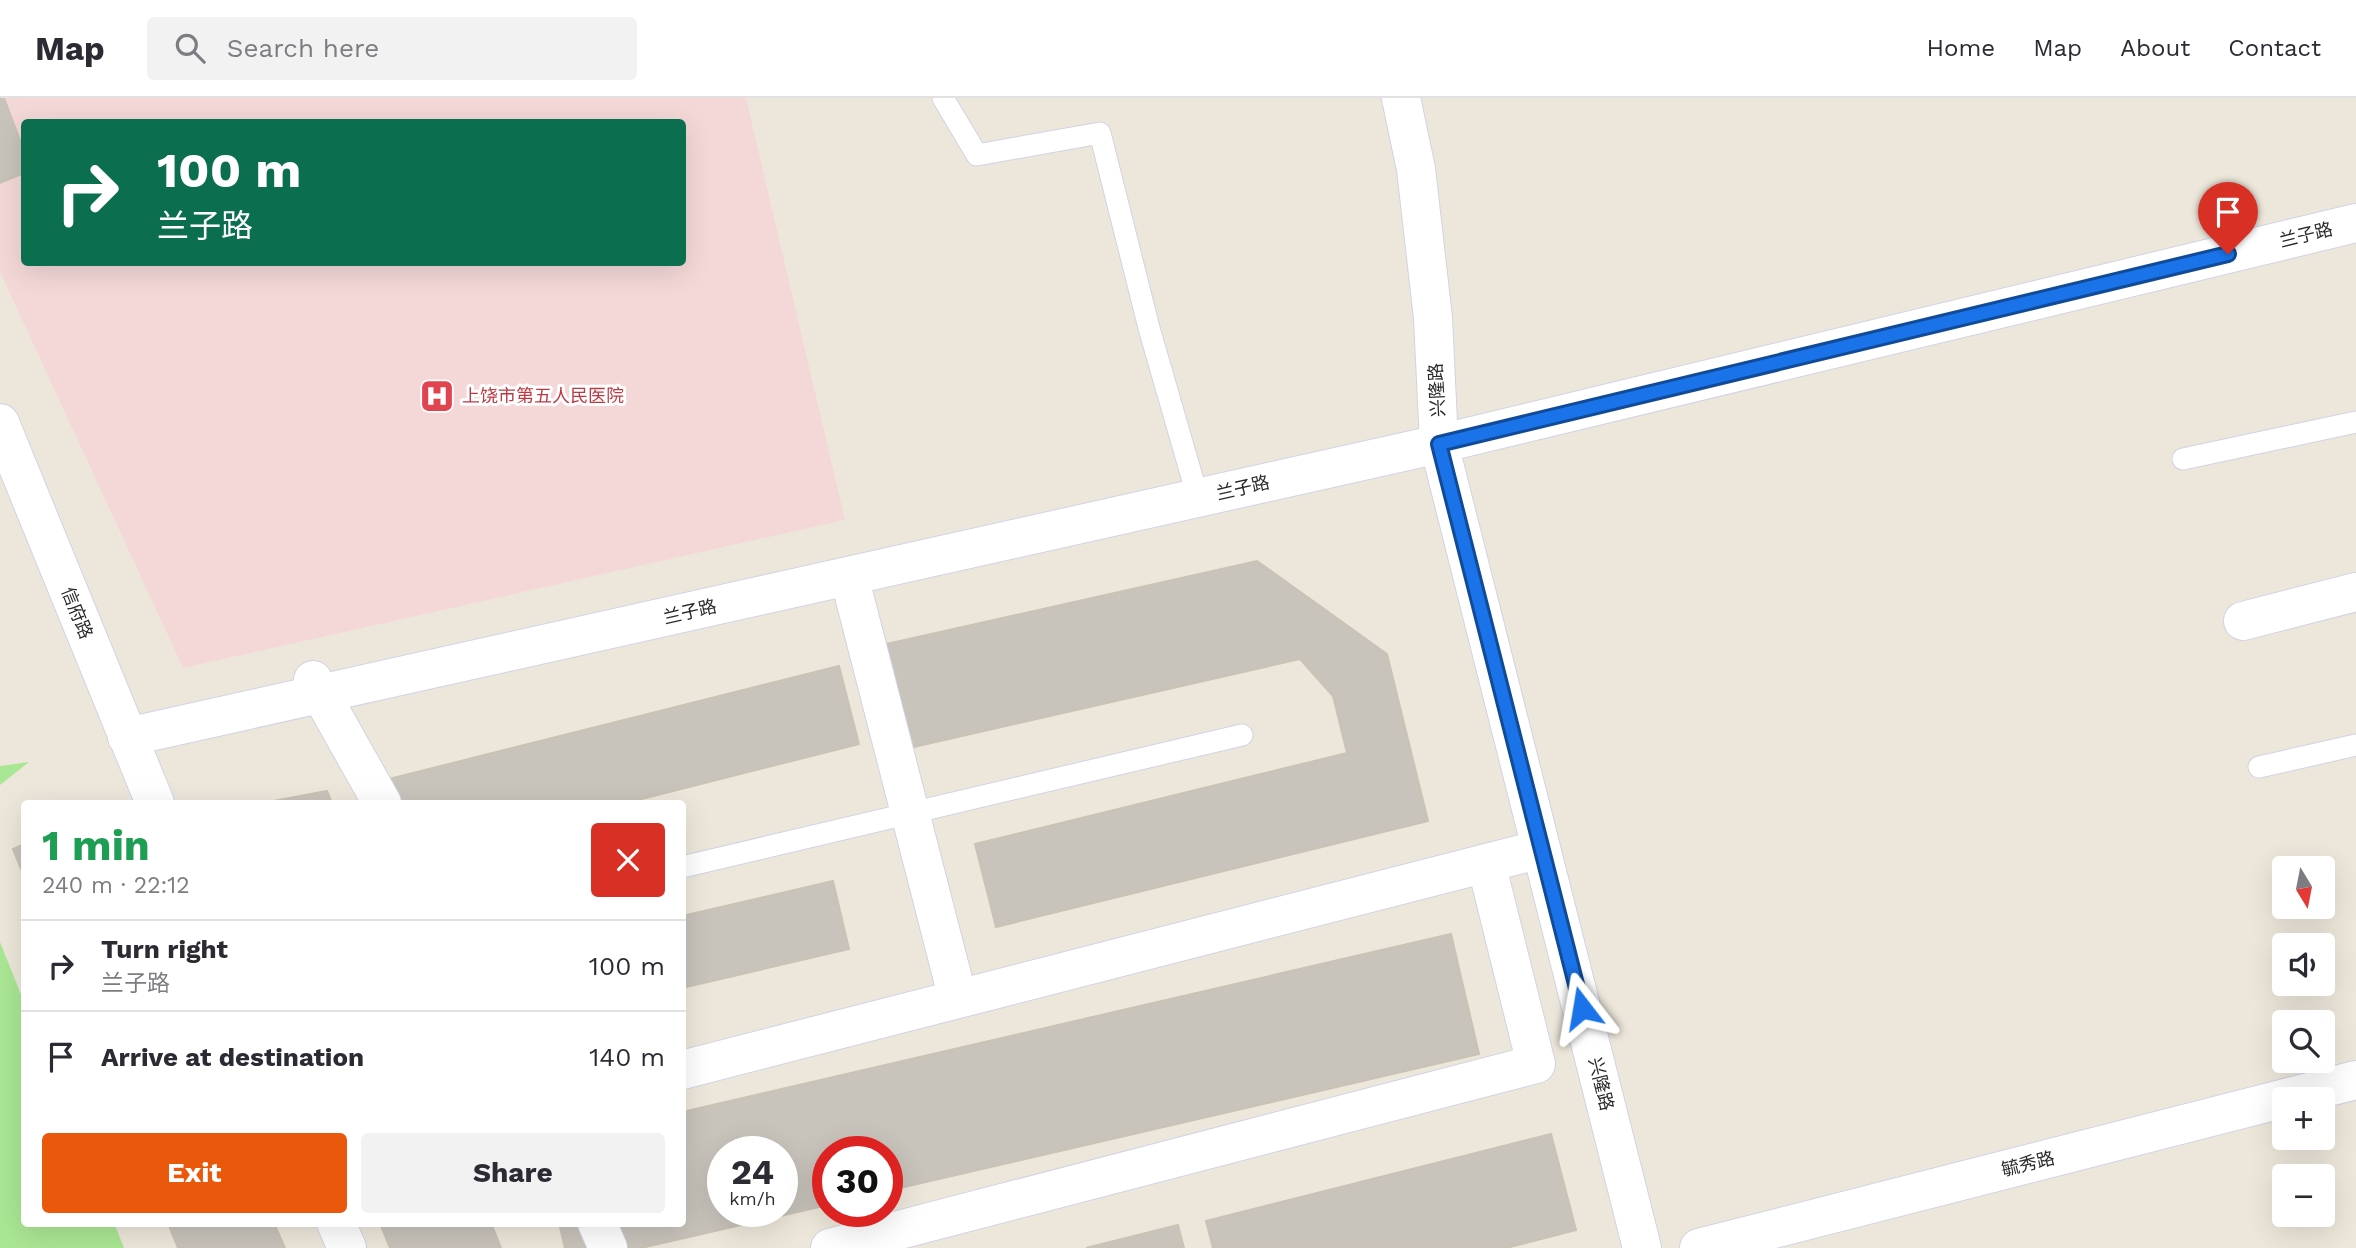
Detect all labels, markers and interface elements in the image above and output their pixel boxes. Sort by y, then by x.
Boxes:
search box [147,17,637,80]
text: Map [35,29,105,68]
icon: search [171,29,209,67]
text: Search here [227,33,379,63]
text: Home [1927,34,1995,62]
text: Map [2033,34,2082,62]
text: About [2120,34,2190,62]
text: Contact [2228,34,2321,62]
text: 100 m [157,141,301,199]
icon: right [42,147,133,238]
pin [2198,182,2258,254]
icon: arrive [2209,193,2247,231]
text: 兰子路 [157,207,253,245]
street label: 兰子路 [2277,218,2335,251]
street label: 兴隆路 [1425,363,1448,418]
hospital icon: 上饶市第五人民医院 [418,377,456,415]
place label: 上饶市第五人民医院 [462,385,624,406]
street label: 兰子路 [1214,471,1272,504]
street label: 信府路 [58,584,97,642]
street label: 兰子路 [661,595,719,628]
text: 1 min [42,821,150,870]
button: close [591,823,665,897]
north arrow [2272,856,2334,919]
map controls [2272,856,2335,1227]
text: 240 m · 22:12 [42,872,190,899]
button: sound [2272,933,2335,996]
text: Turn right [101,934,228,964]
icon: right [42,947,80,985]
text: 100 m [589,951,665,981]
text: 兰子路 [101,970,170,997]
position arrow [1545,971,1619,1045]
button: search [2272,1010,2335,1073]
icon: arrive [42,1038,80,1076]
text: Arrive at destination [101,1042,364,1072]
text: 140 m [589,1042,665,1072]
street label: 兴隆路 [1585,1055,1618,1113]
button: + [2272,1087,2335,1150]
button: Exit [42,1133,347,1213]
button: Share [361,1133,665,1213]
speed limit sign: 30 [812,1136,903,1227]
street label: 毓秀路 [1999,1147,2057,1180]
text: 24 [731,1151,774,1193]
button: − [2272,1164,2335,1227]
text: km/h [729,1188,776,1209]

